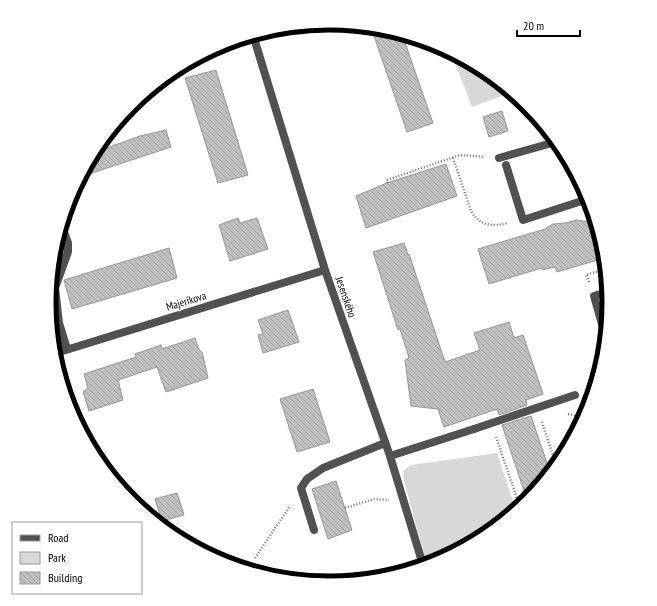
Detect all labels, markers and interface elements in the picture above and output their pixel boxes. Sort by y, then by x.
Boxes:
scale bar [517,12,580,38]
text: 20 m [523,18,544,33]
street label: Jesenského [332,274,360,320]
street label: Majeríkova [164,288,208,314]
legend [12,522,142,594]
text: Road [48,530,68,545]
text: Park [48,550,66,565]
text: Building [48,570,83,585]

